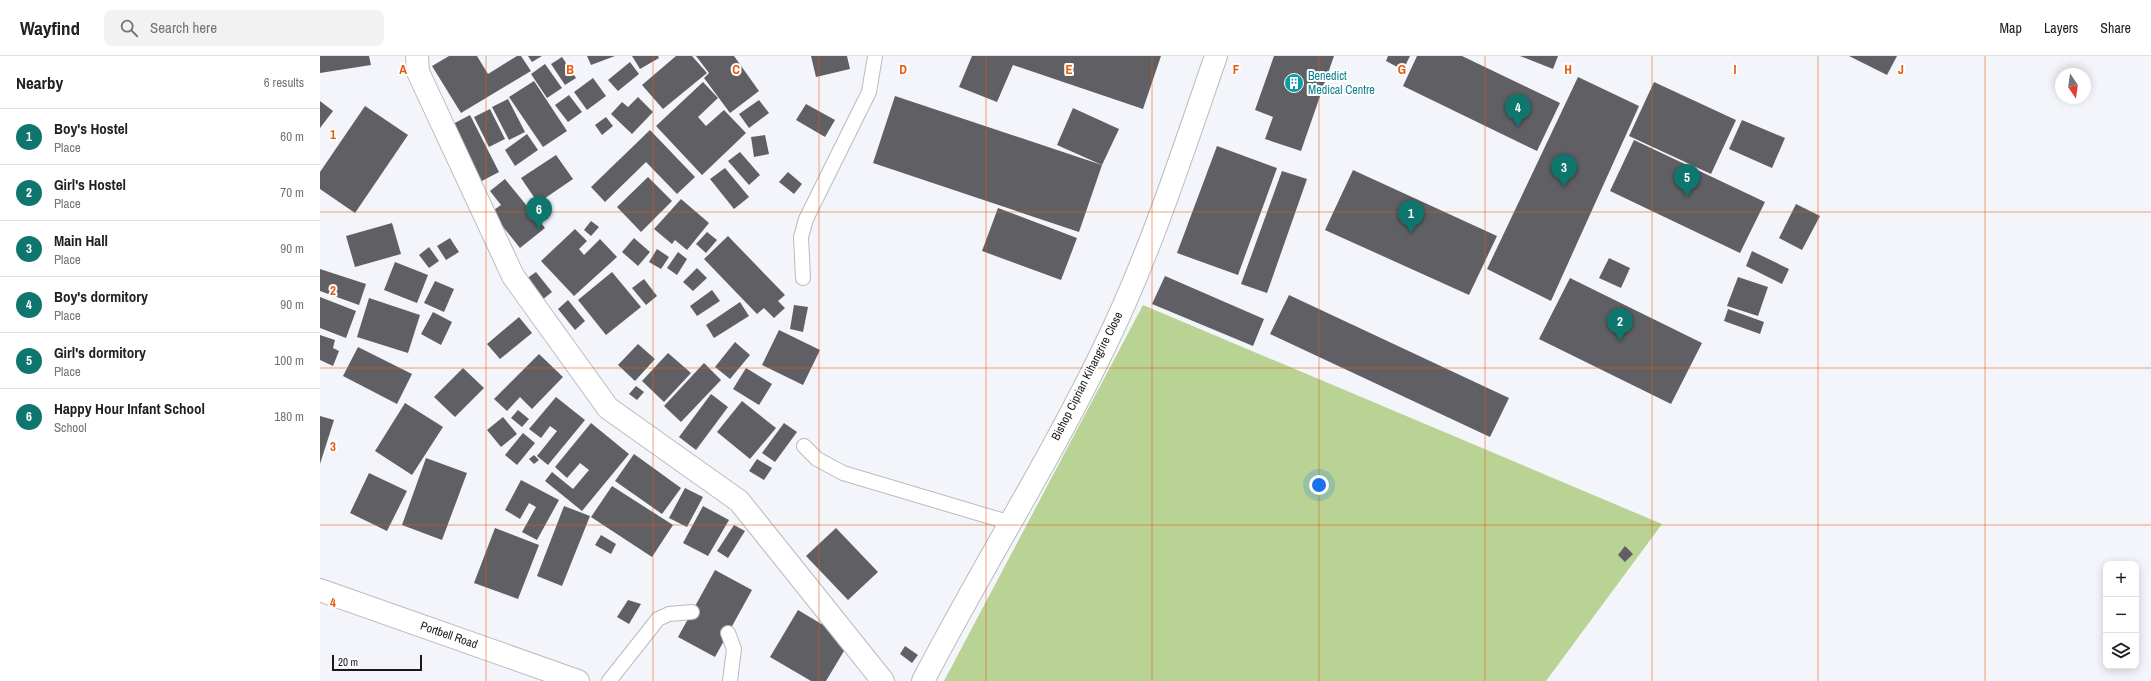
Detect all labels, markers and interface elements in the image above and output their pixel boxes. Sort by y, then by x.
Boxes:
search box [104,10,384,46]
text: Wayfind [20,15,80,41]
icon: search [118,17,140,39]
text: Search here [150,17,217,38]
text: Map [2000,19,2022,37]
text: Layers [2044,19,2078,37]
text: Share [2100,19,2131,37]
text: A [399,61,407,78]
text: B [566,61,574,78]
text: C [732,61,740,78]
text: D [899,61,907,78]
text: E [1065,61,1073,78]
text: F [1233,61,1240,78]
text: G [1398,61,1406,78]
text: H [1564,61,1572,78]
text: I [1734,61,1737,78]
text: J [1898,61,1904,78]
place label: Benedict Medical Centre [1308,68,1375,98]
north arrow [2055,68,2091,104]
text: Nearby [16,71,63,94]
building icon: Benedict Medical Centre [1283,72,1305,94]
text: 6 results [264,74,304,91]
pin: 4 [1505,94,1531,127]
text: Boy's Hostel [54,118,128,139]
text: 1 [330,126,336,143]
text: 1 [26,128,32,145]
text: 60 m [280,128,304,145]
text: Place [54,139,81,156]
pin: 3 [1551,154,1577,187]
pin: 5 [1674,164,1700,197]
text: Girl's Hostel [54,174,126,195]
text: 2 [26,184,32,201]
text: 70 m [280,184,304,201]
text: Place [54,195,81,212]
pin: 6 [526,196,552,229]
pin: 1 [1398,200,1424,233]
text: Main Hall [54,230,108,251]
text: 3 [26,240,32,257]
text: 90 m [280,240,304,257]
text: Place [54,251,81,268]
text: 2 [330,282,336,299]
text: Boy's dormitory [54,286,148,307]
text: 4 [26,296,32,313]
text: 90 m [280,296,304,313]
text: Place [54,307,81,324]
pin: 2 [1607,308,1633,341]
street label: Bishop Ciprian Kihangrire Close [1048,309,1126,443]
text: Girl's dormitory [54,342,146,363]
text: 5 [26,352,32,369]
text: 100 m [274,352,304,369]
text: Place [54,363,81,380]
text: Happy Hour Infant School [54,398,205,419]
text: 6 [26,408,32,425]
text: 180 m [274,408,304,425]
text: School [54,419,87,436]
text: 3 [330,438,336,455]
your location [1309,475,1329,495]
map controls [2103,561,2139,669]
button: + [2103,561,2139,597]
text: 4 [330,594,336,611]
button: − [2103,597,2139,633]
street label: Portbell Road [418,618,480,652]
button: layers [2103,633,2139,669]
scale bar [332,653,422,672]
text: 20 m [338,655,358,669]

